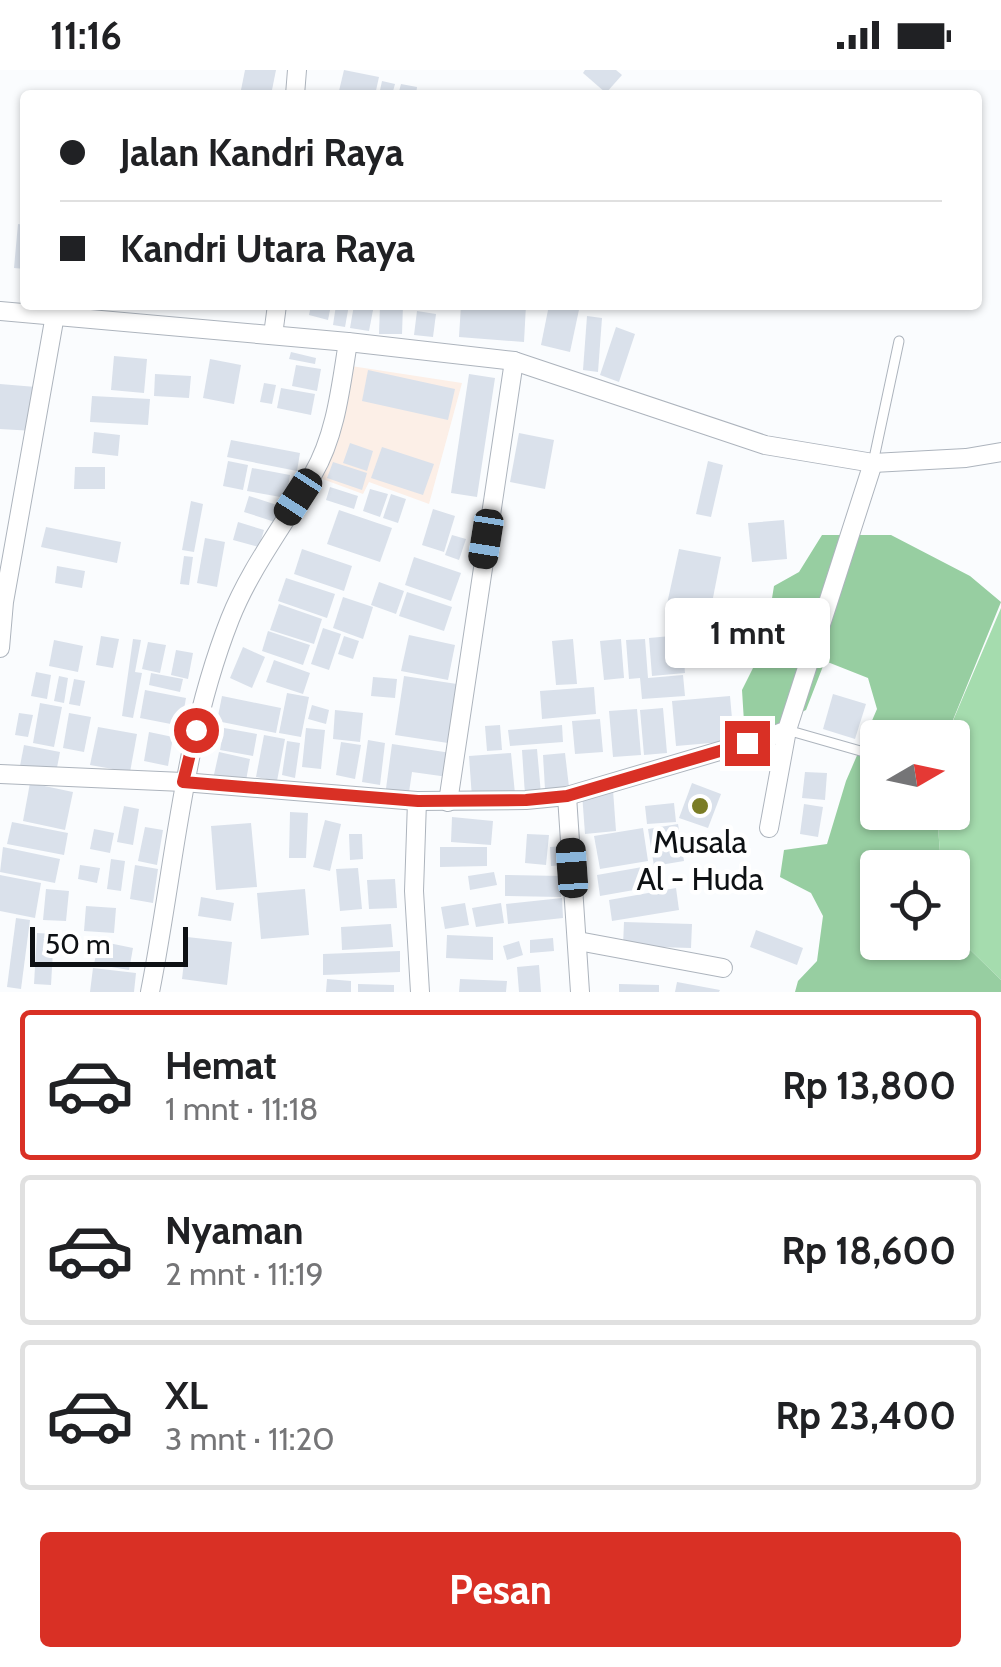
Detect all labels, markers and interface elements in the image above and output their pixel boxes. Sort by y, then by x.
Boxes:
text: 11:16 [50,12,122,59]
text: Jalan Kandri Raya [120,129,404,176]
text: Kandri Utara Raya [120,225,415,272]
car [269,464,327,530]
car [466,507,506,571]
callout: 1 mnt [664,598,830,668]
text: 1 mnt [710,613,785,652]
route start [174,708,219,753]
north arrow [860,720,970,830]
map controls [860,720,970,960]
route end [725,721,770,766]
marker: Musala Al - Huda [689,795,711,817]
place label: Musala Al - Huda [636,822,764,898]
car [555,837,589,899]
button: locate [860,850,970,960]
scale bar [30,922,188,966]
text: 50 m [45,927,111,961]
icon: car [45,1040,135,1130]
text: Hemat [165,1042,277,1089]
text: Rp 13,800 [782,1062,956,1109]
text: 1 mnt · 11:18 [165,1089,318,1128]
icon: car [45,1205,135,1295]
text: Nyaman [165,1207,304,1254]
text: Rp 18,600 [781,1227,956,1274]
text: 2 mnt · 11:19 [165,1254,324,1293]
icon: car [45,1370,135,1460]
text: XL [165,1372,208,1419]
text: Rp 23,400 [776,1392,956,1439]
text: 3 mnt · 11:20 [165,1419,335,1458]
button: Pesan [40,1532,961,1647]

